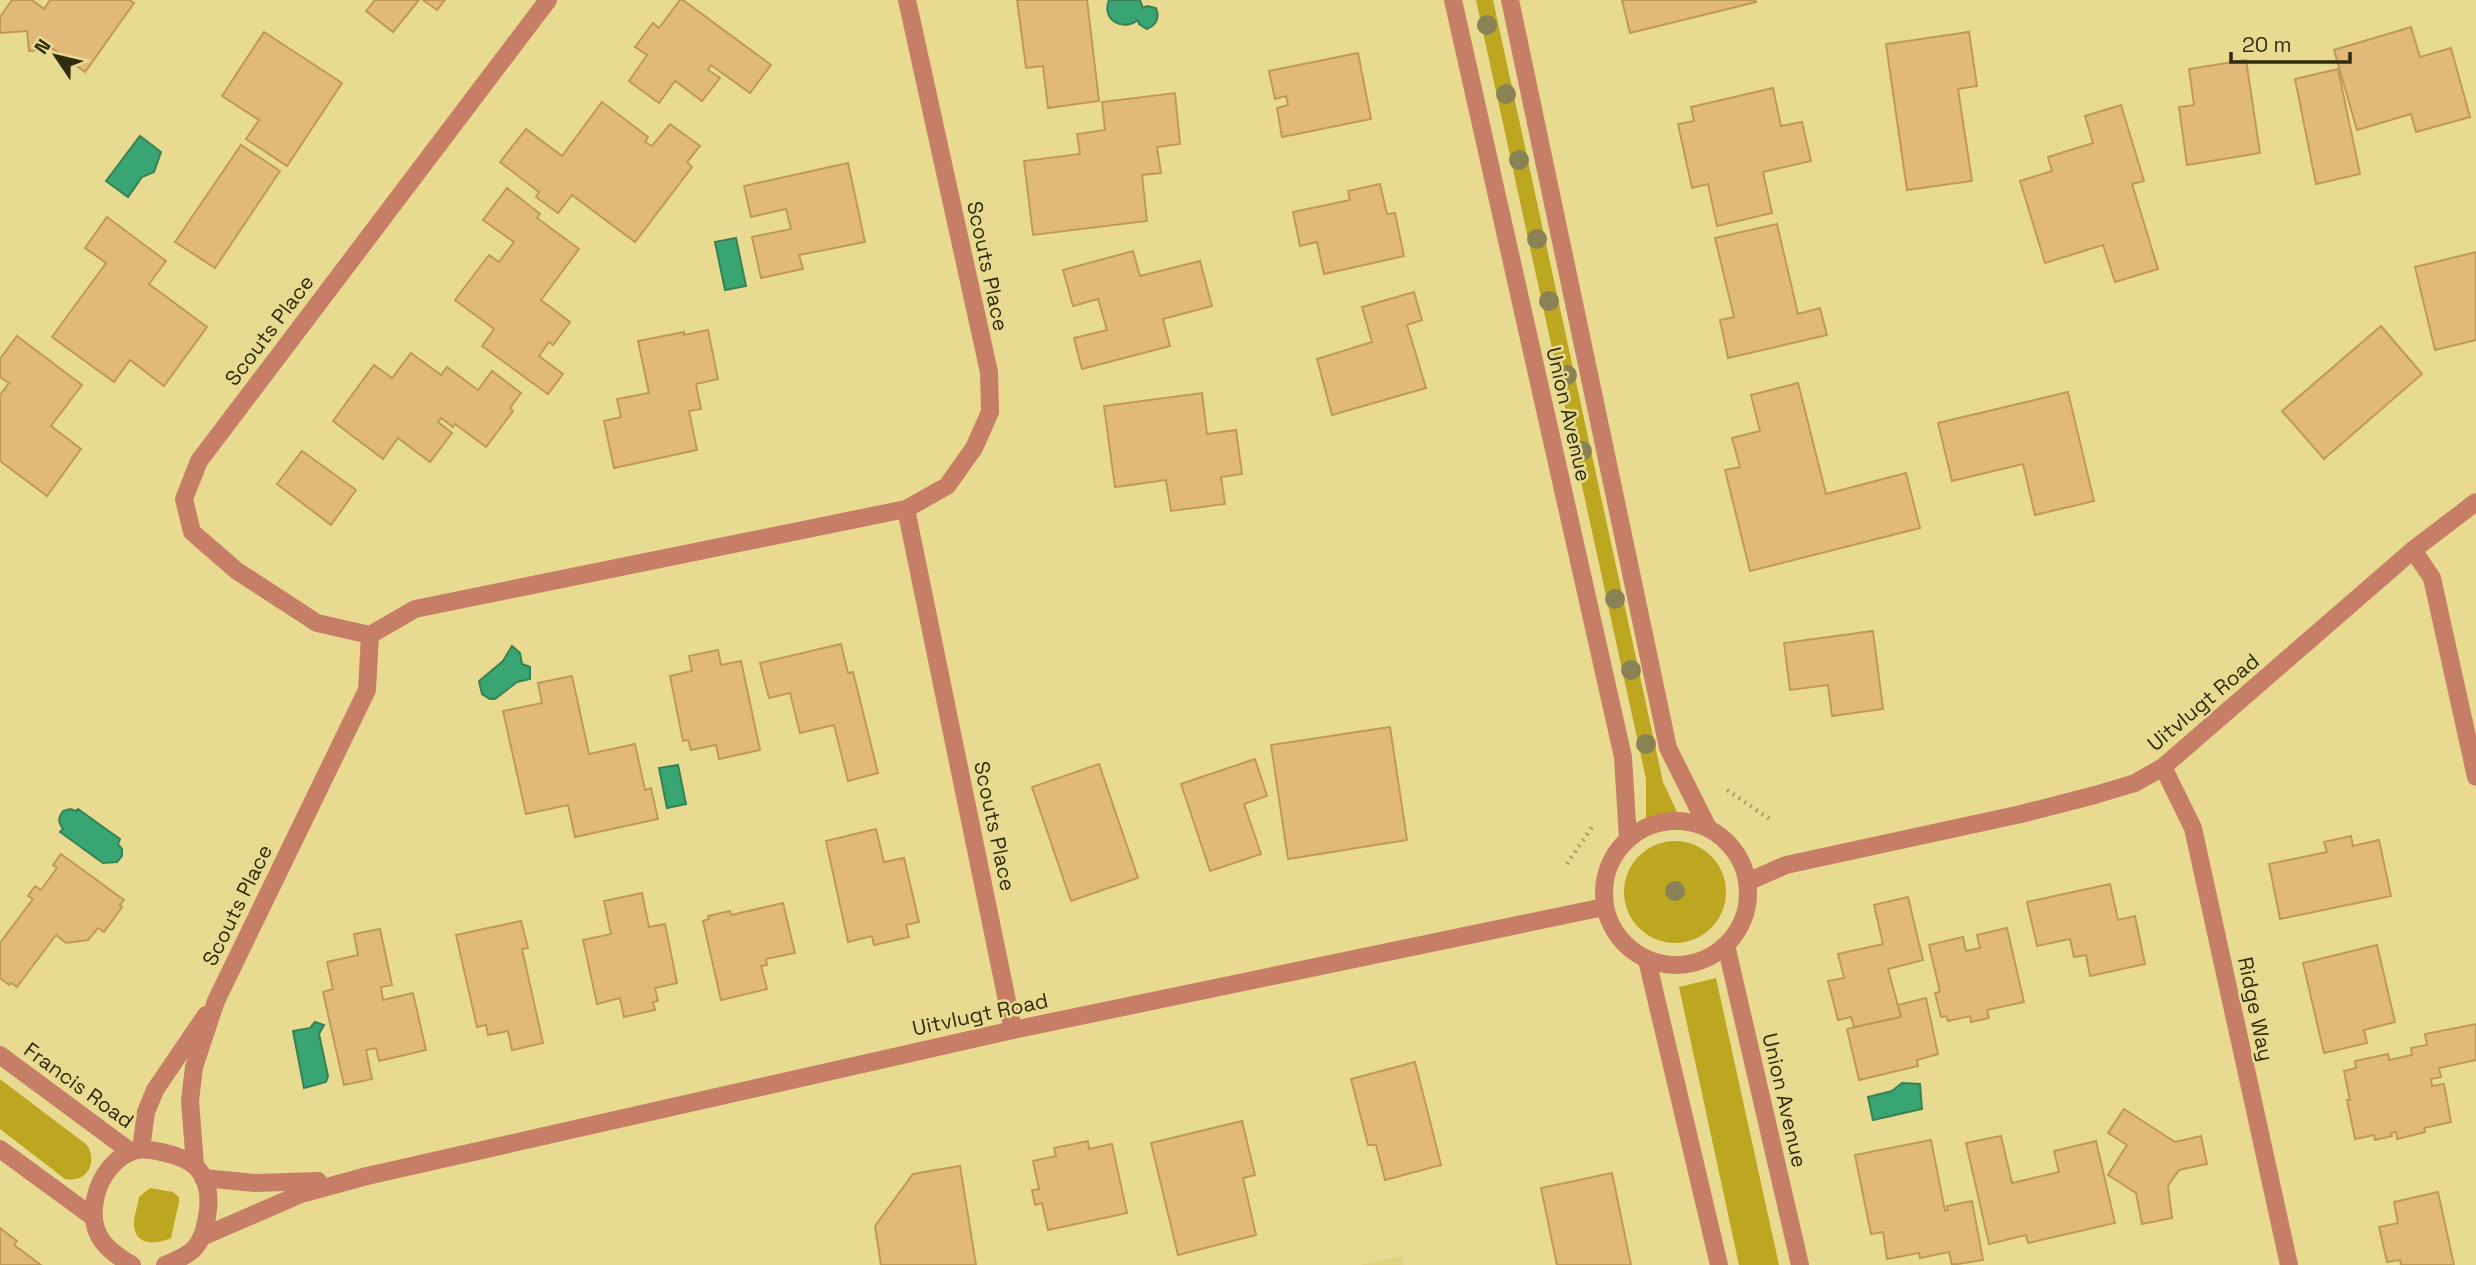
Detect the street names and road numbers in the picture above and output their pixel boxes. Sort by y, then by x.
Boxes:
street label: Scouts Place [961,199,1015,333]
street label: Scouts Place [219,269,319,391]
street label: Union Avenue [1540,344,1598,484]
street label: Uitvlugt Road [2141,647,2265,757]
street label: Scouts Place [968,759,1022,893]
street label: Scouts Place [196,840,278,970]
street label: Ridge Way [2232,954,2280,1064]
street label: Uitvlugt Road [910,986,1050,1042]
street label: Union Avenue [1756,1030,1814,1170]
street label: Francis Road [19,1036,139,1134]

